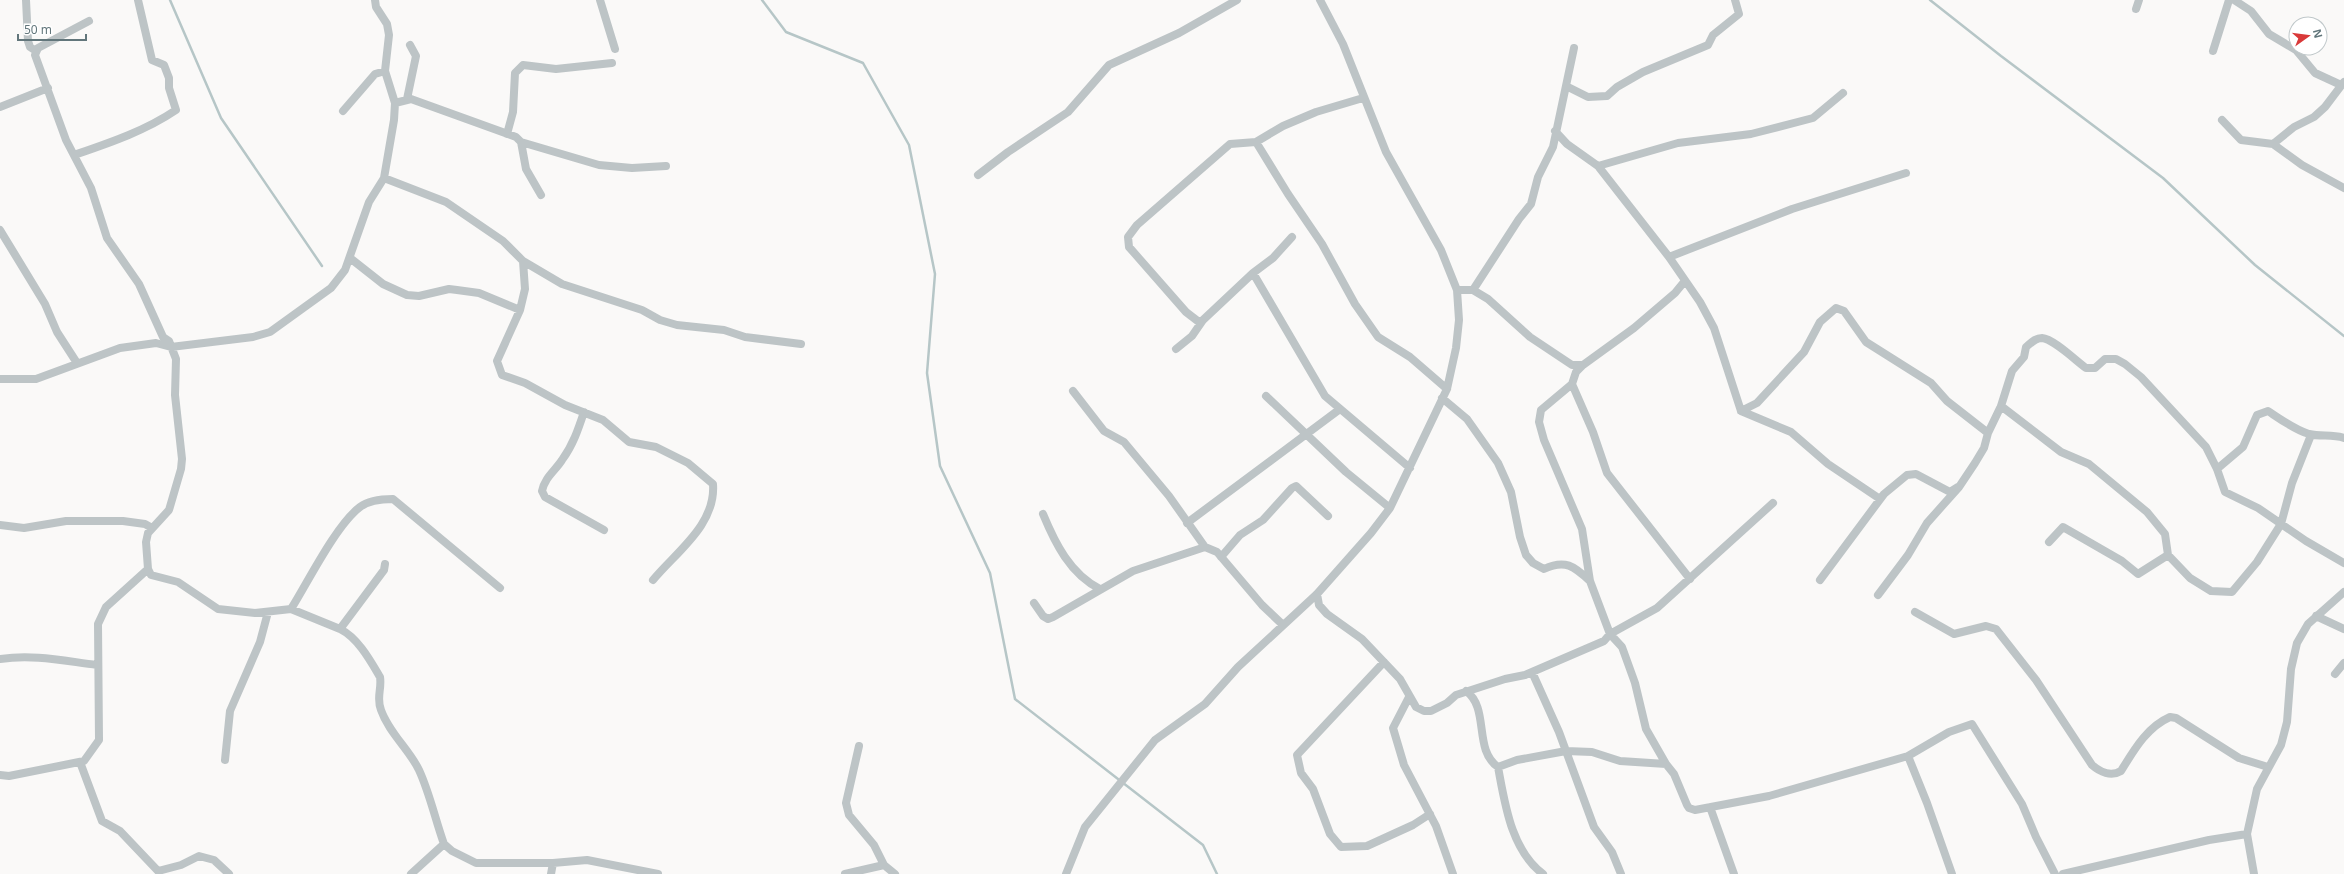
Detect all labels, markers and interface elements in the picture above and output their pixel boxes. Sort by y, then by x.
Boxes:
scale bar [18,16,86,42]
north arrow [2288,16,2328,56]
text: 50 m [24,21,52,38]
text: N [2310,27,2327,40]

